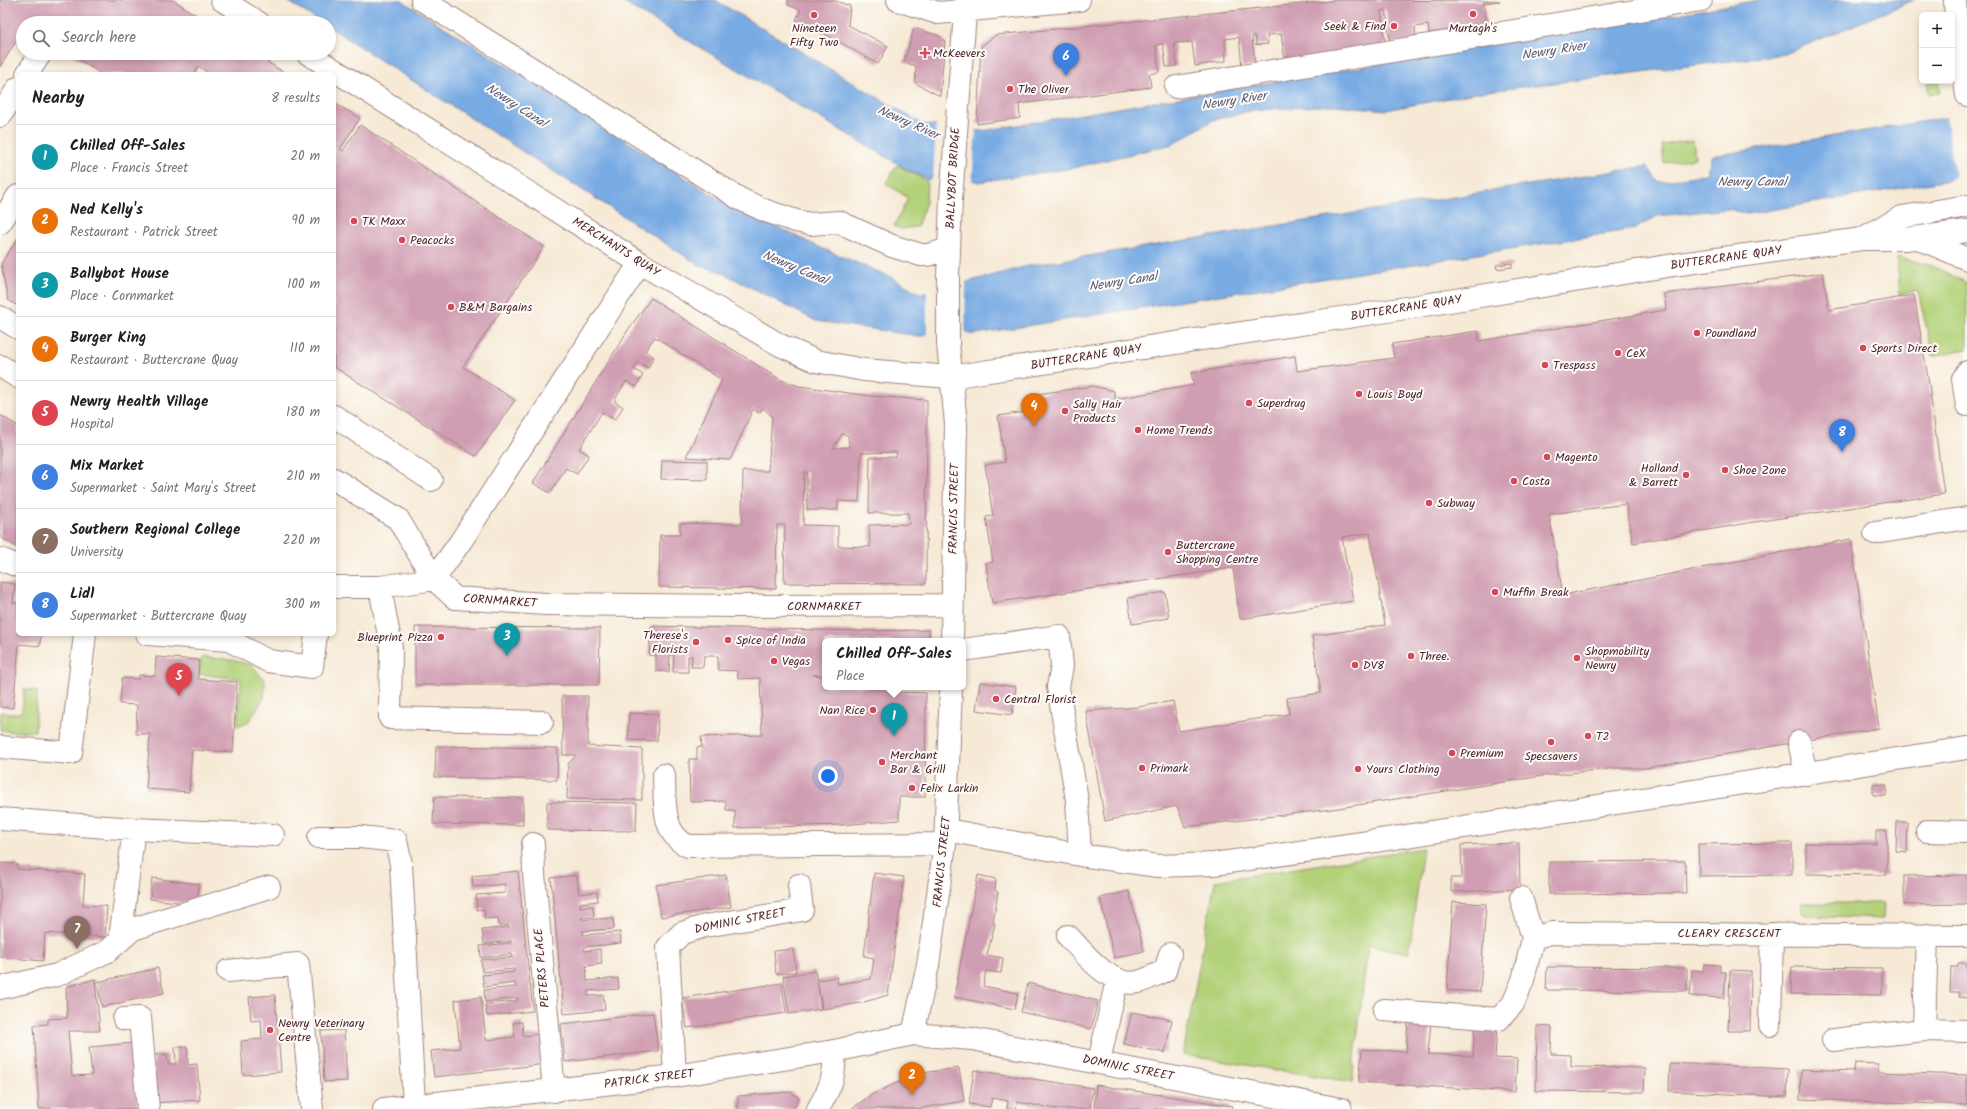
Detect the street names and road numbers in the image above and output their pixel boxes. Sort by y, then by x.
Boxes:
street label: BALLYBOT BRIDGE [941,126,965,229]
street label: MERCHANTS QUAY [568,212,665,282]
street label: BUTTERCRANE QUAY [1669,241,1784,275]
street label: BUTTERCRANE QUAY [1349,290,1464,326]
street label: BUTTERCRANE QUAY [1029,339,1144,375]
street label: FRANCIS STREET [944,462,964,555]
street label: CORNMARKET [462,589,539,613]
street label: CORNMARKET [787,597,863,616]
street label: FRANCIS STREET [928,814,956,908]
street label: DOMINIC STREET [693,903,789,939]
street label: CLEARY CRESCENT [1677,924,1782,943]
street label: PETERS PLACE [529,926,555,1009]
street label: DOMINIC STREET [1081,1050,1177,1086]
street label: PATRICK STREET [603,1064,697,1094]

